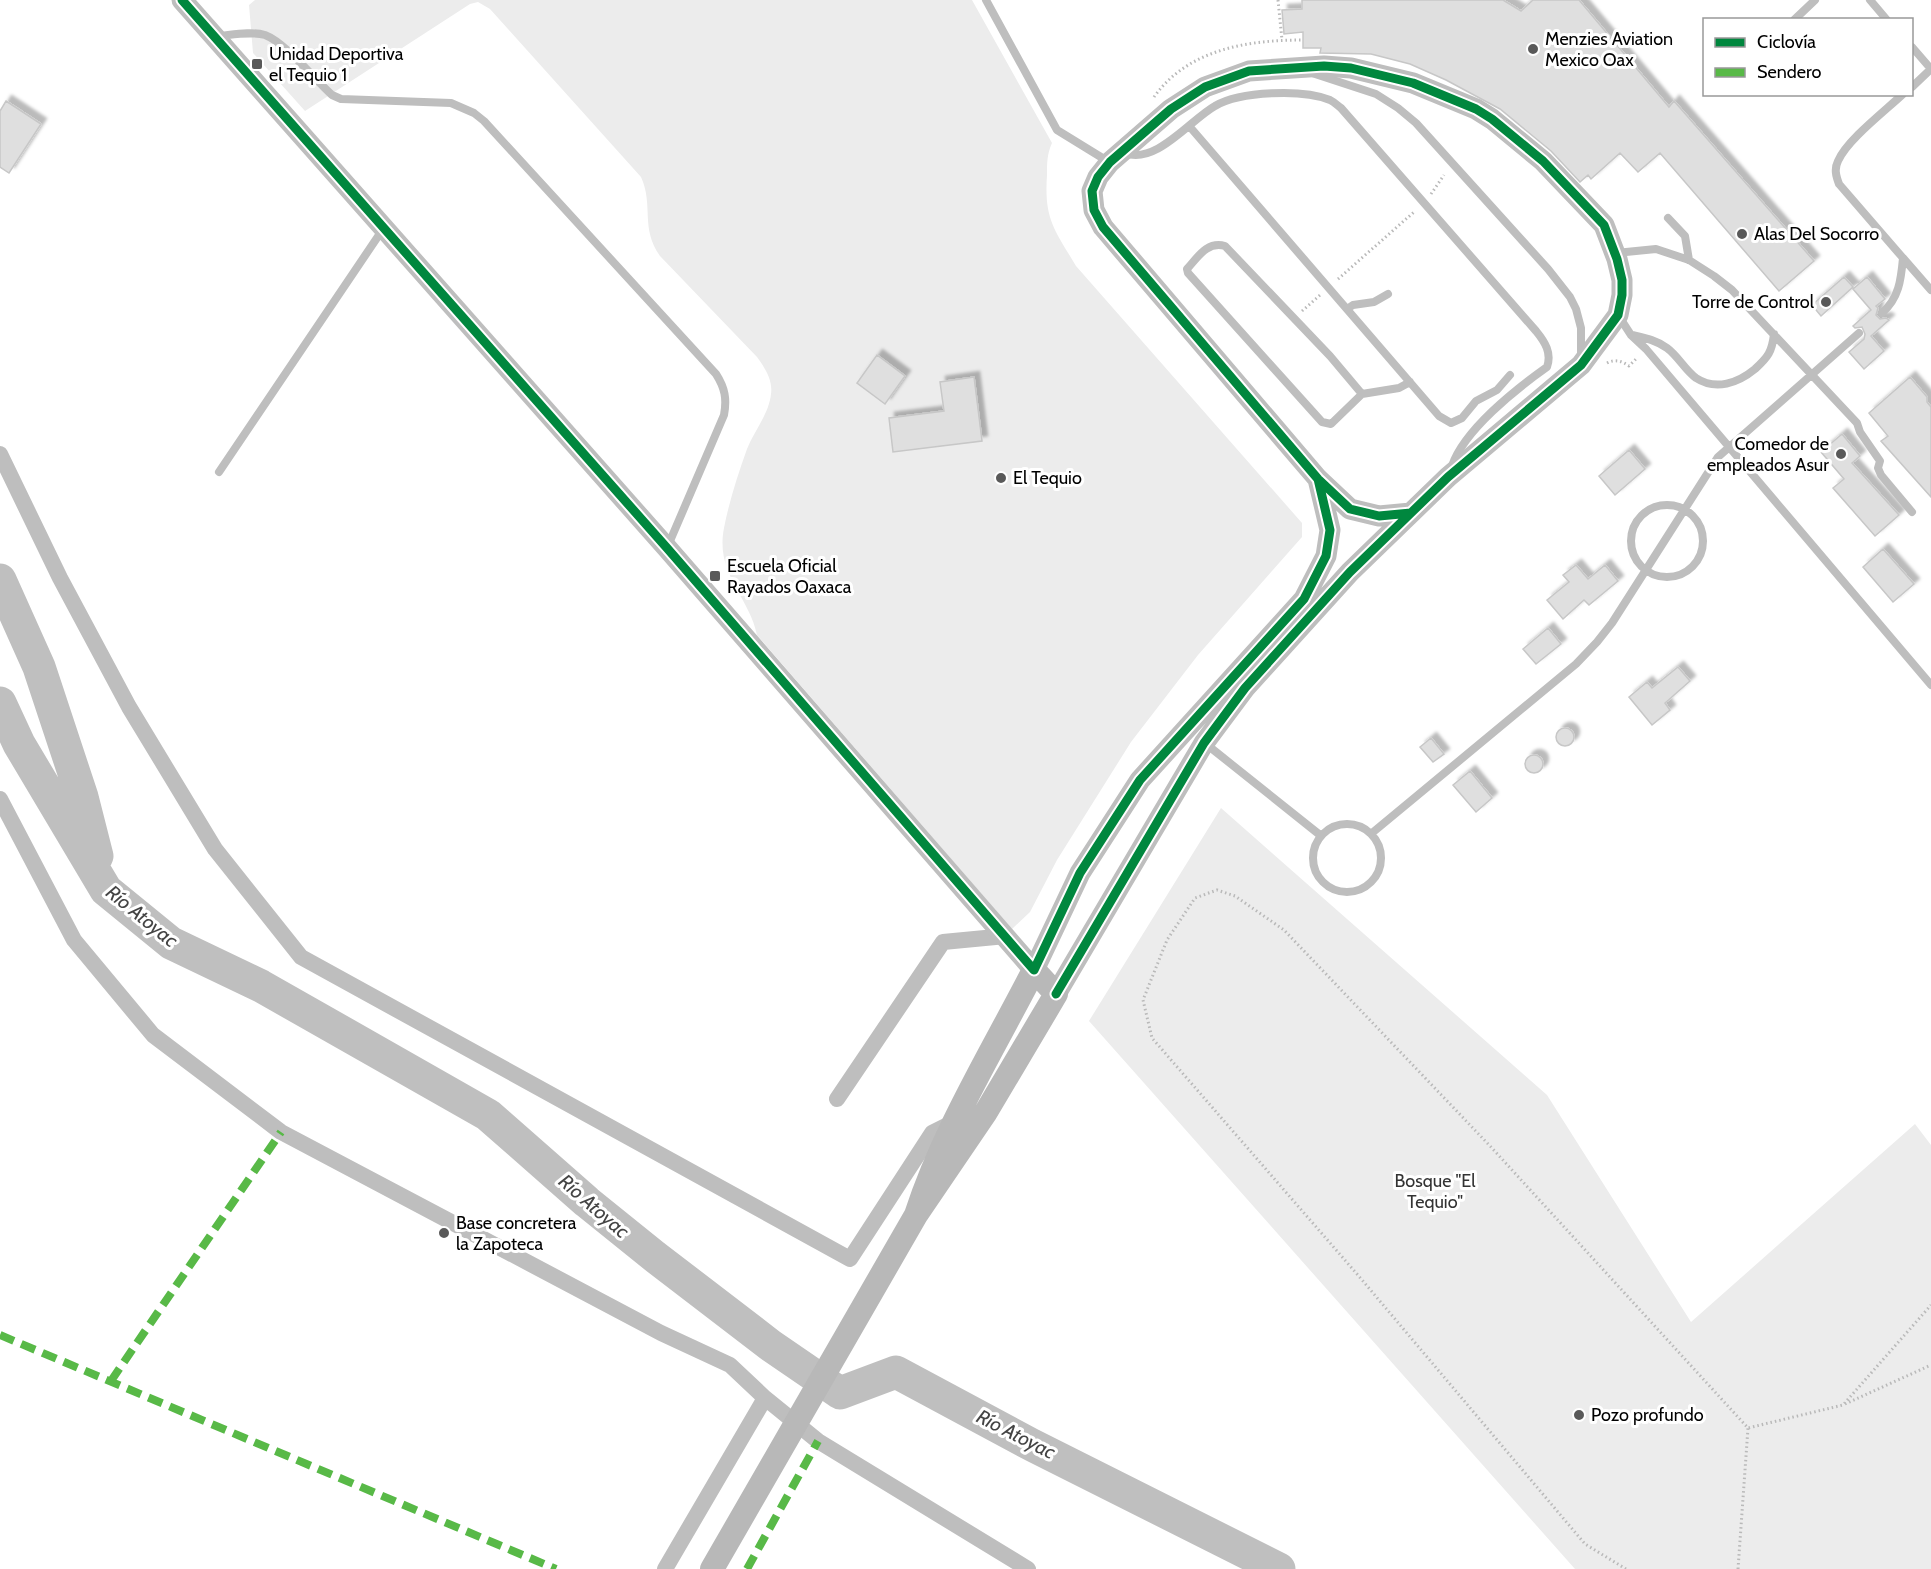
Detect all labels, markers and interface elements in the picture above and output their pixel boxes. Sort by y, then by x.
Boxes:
legend [1703,18,1913,96]
place label: Menzies Aviation Mexico Oax [1545,28,1673,71]
text: Ciclovía [1757,31,1816,53]
marker: Menzies Aviation Mexico Oax [1526,42,1540,56]
place label: Unidad Deportiva el Tequio 1 [269,43,404,86]
marker: Unidad Deportiva el Tequio 1 [250,57,264,71]
text: Sendero [1757,61,1821,83]
place label: Alas Del Socorro [1754,223,1879,245]
marker: Alas Del Socorro [1735,227,1749,241]
place label: Torre de Control [1692,291,1815,313]
marker: Torre de Control [1819,295,1833,309]
place label: Comedor de empleados Asur [1707,433,1829,476]
marker: Comedor de empleados Asur [1834,447,1848,461]
place label: El Tequio [1013,467,1082,489]
marker: El Tequio [994,471,1008,485]
place label: Escuela Oficial Rayados Oaxaca [727,555,852,598]
marker: Escuela Oficial Rayados Oaxaca [708,569,722,583]
water label: Río Atoyac [101,880,183,953]
water label: Río Atoyac [554,1169,634,1243]
park label: Bosque "El Tequio" [1395,1170,1476,1213]
place label: Base concretera la Zapoteca [456,1212,577,1255]
marker: Base concretera la Zapoteca [437,1226,451,1240]
water label: Río Atoyac [973,1404,1060,1464]
place label: Pozo profundo [1591,1404,1704,1426]
marker: Pozo profundo [1572,1408,1586,1422]

